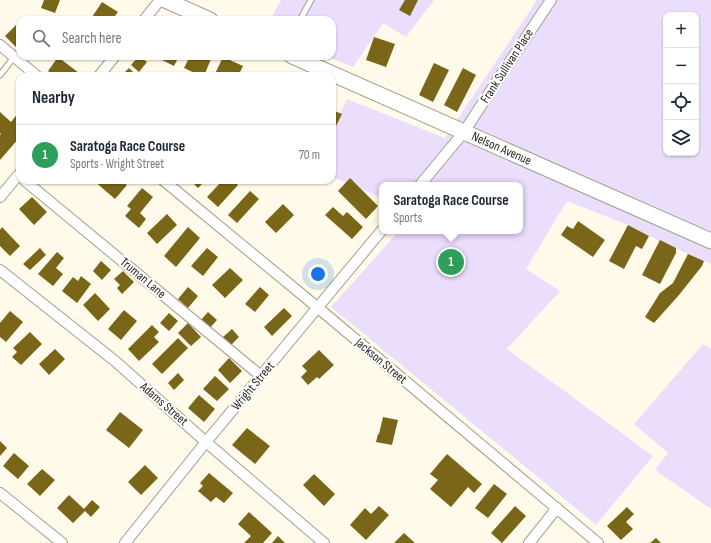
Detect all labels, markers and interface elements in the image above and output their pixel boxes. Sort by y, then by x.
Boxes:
map controls [663,12,699,156]
button: + [663,12,699,48]
search box [16,16,336,60]
street label: Frank Sullivan Place [477,26,537,106]
icon: search [30,27,52,49]
text: Search here [62,29,122,48]
button: − [663,48,699,84]
button: locate [663,84,699,120]
text: Nearby [32,88,75,108]
button: layers [663,120,699,156]
street label: Nelson Avenue [469,128,534,169]
text: Saratoga Race Course [70,137,185,156]
text: 1 [42,147,48,163]
text: 70 m [299,147,320,163]
text: Sports · Wright Street [70,156,164,172]
popup [379,182,523,234]
text: Saratoga Race Course [393,191,509,210]
text: Sports [393,210,422,226]
pin: 1 [438,247,464,277]
street label: Truman Lane [117,254,169,302]
your location [308,264,328,284]
street label: Jackson Street [351,334,410,387]
street label: Wright Street [228,358,278,414]
street label: Adams Street [136,378,191,429]

